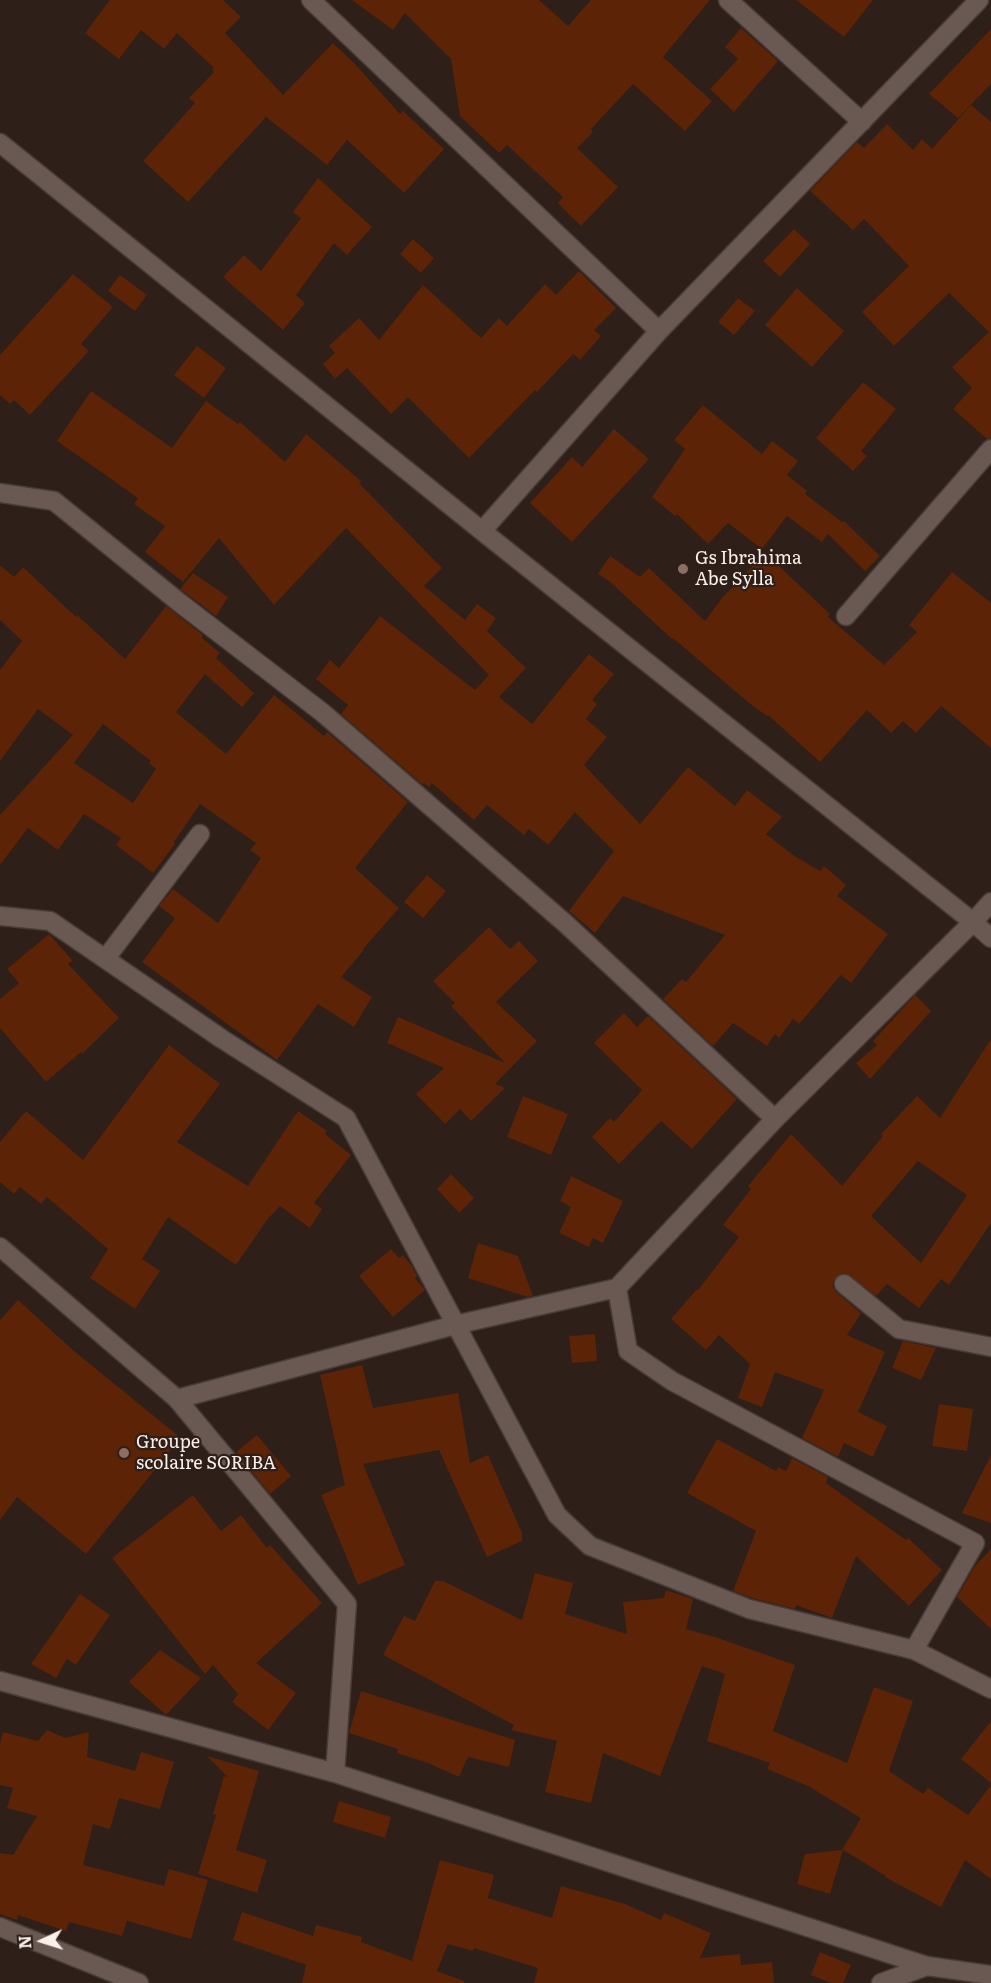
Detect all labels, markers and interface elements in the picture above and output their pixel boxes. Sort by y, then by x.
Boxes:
place label: Gs Ibrahima Abe Sylla [695,548,802,590]
marker: Gs Ibrahima Abe Sylla [676,562,690,576]
place label: Groupe scolaire SORIBA [136,1432,276,1474]
marker: Groupe scolaire SORIBA [117,1446,131,1460]
north arrow [12,1911,72,1971]
text: N [12,1935,36,1950]

